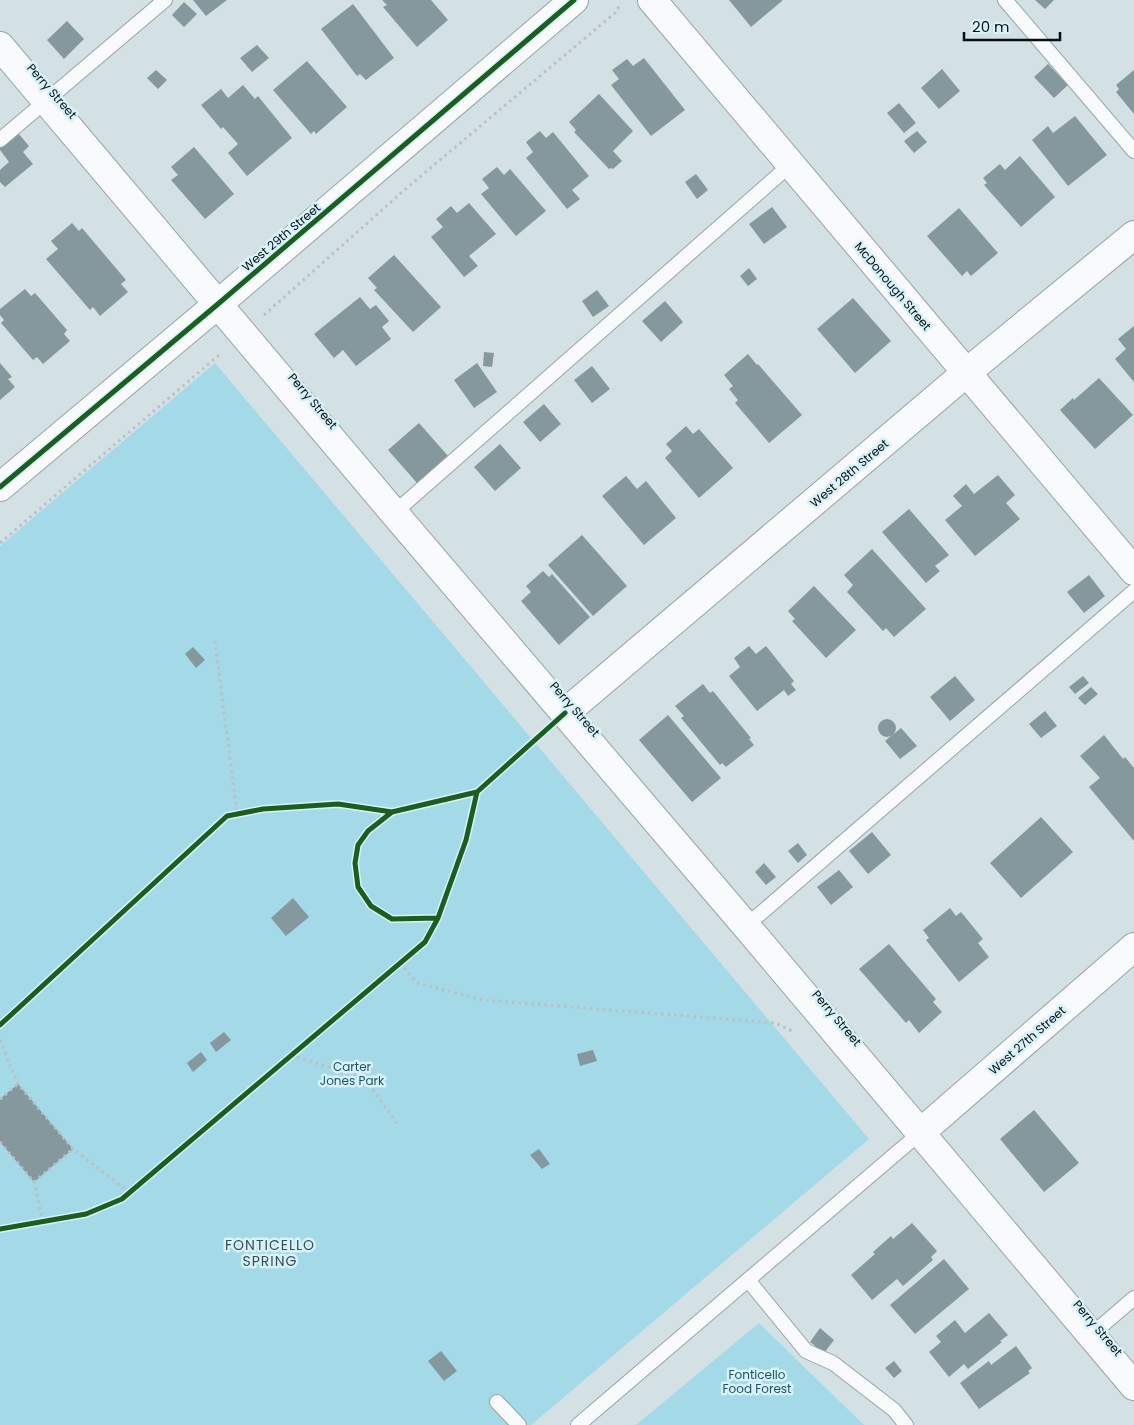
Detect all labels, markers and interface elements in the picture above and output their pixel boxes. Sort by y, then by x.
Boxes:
scale bar [964,10,1060,42]
text: 20 m [972,16,1010,37]
street label: Perry Street [23,60,81,122]
street label: West 29th Street [238,199,324,275]
street label: McDonough Street [851,238,935,334]
street label: Perry Street [284,369,342,433]
street label: West 28th Street [806,435,892,511]
street label: Perry Street [546,678,604,740]
street label: Perry Street [808,986,866,1050]
street label: West 27th Street [985,1002,1069,1078]
park label: Carter Jones Park [320,1058,385,1089]
district label: FONTICELLO SPRING [225,1235,315,1271]
street label: Perry Street [1069,1296,1127,1360]
park label: Fonticello Food Forest [722,1366,792,1397]

